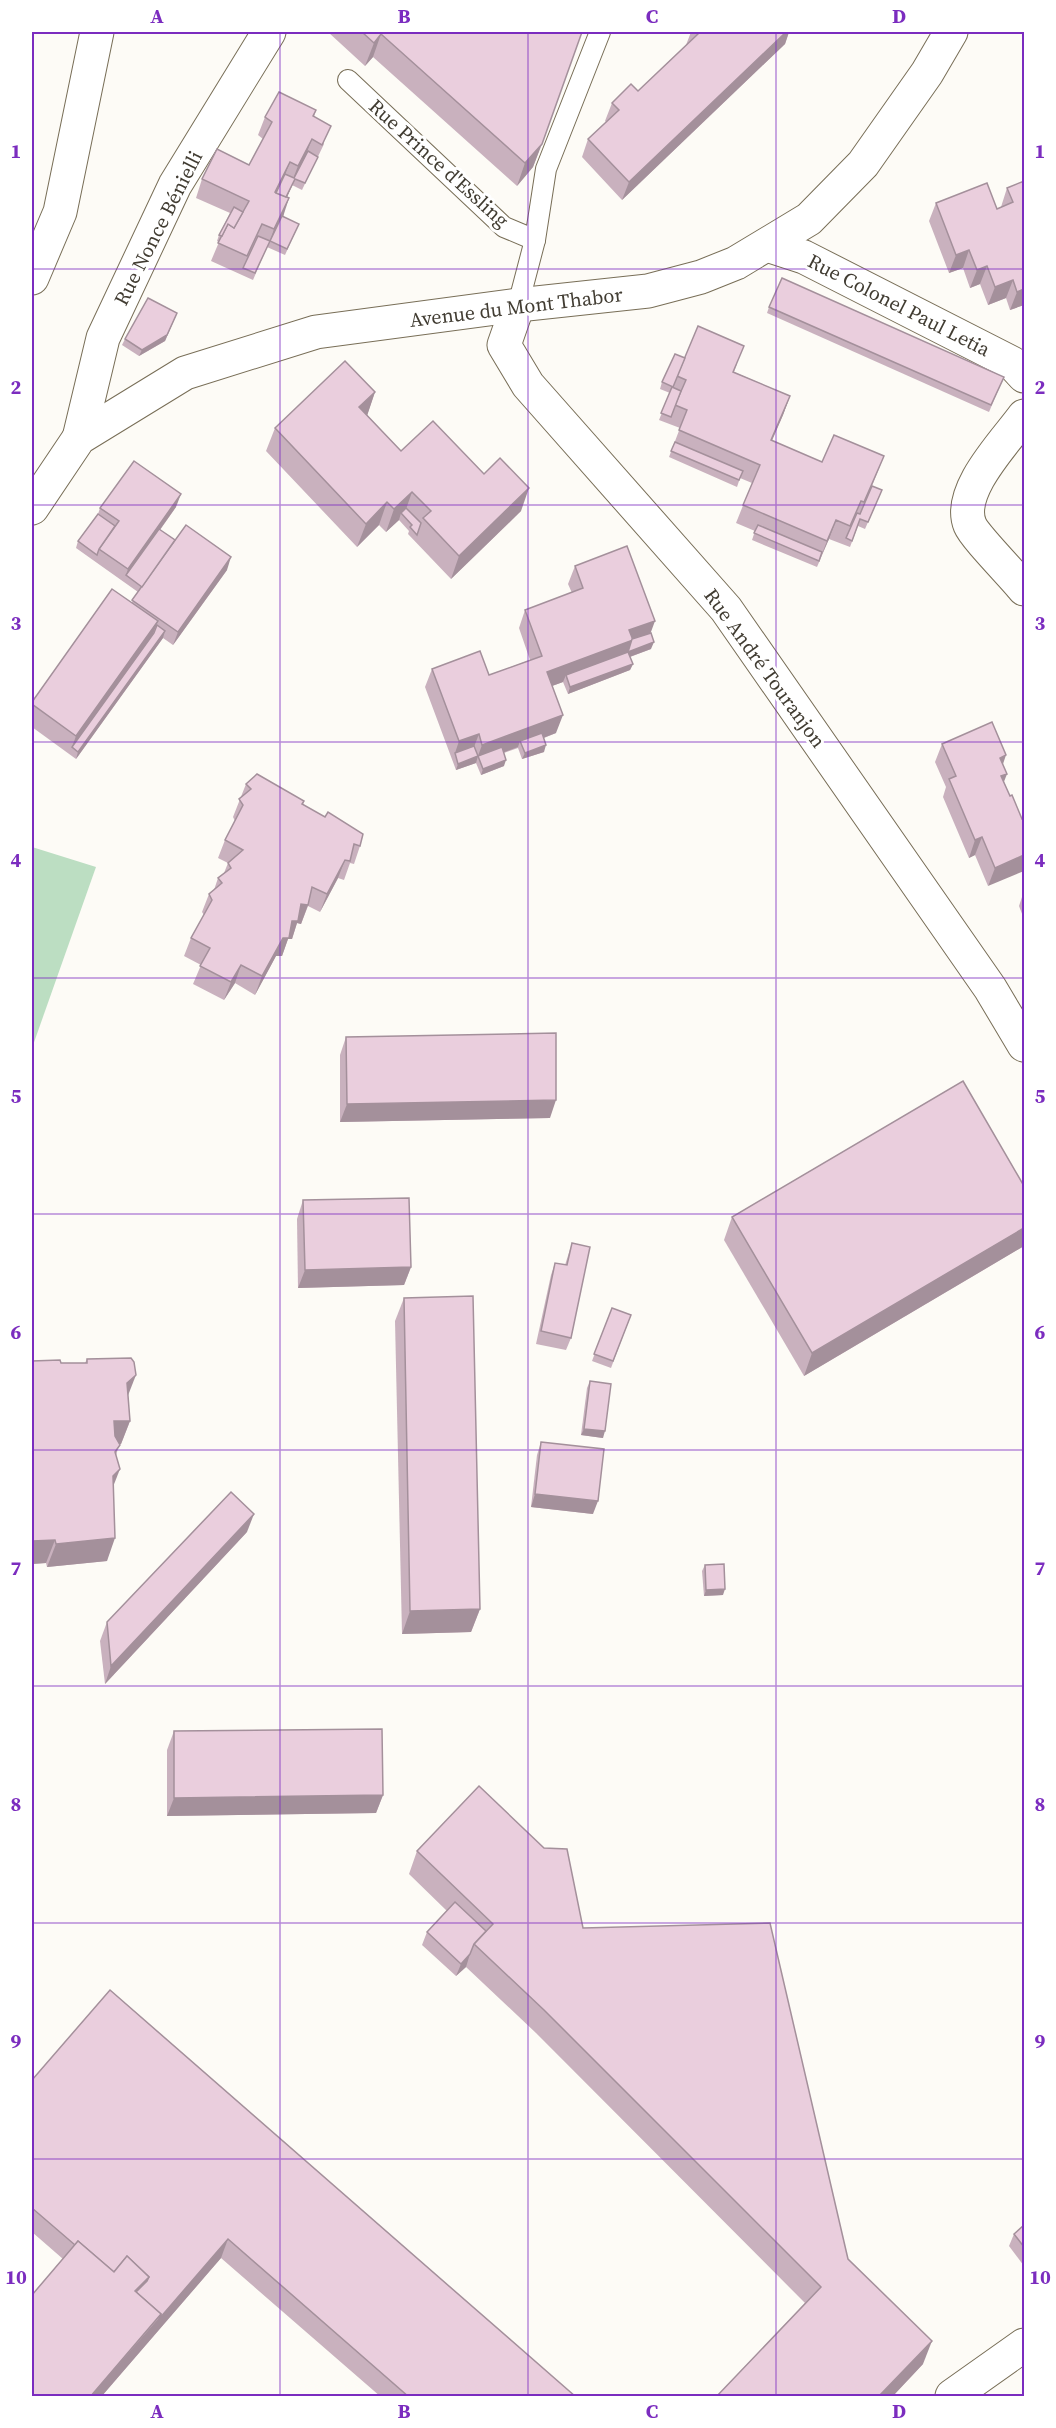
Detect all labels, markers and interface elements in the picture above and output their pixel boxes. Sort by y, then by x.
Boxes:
text: A [150,2,164,30]
text: B [397,2,411,30]
text: C [646,2,658,30]
text: D [892,2,906,30]
street label: Rue Prince d'Essling [363,92,515,234]
text: 1 [11,137,21,165]
text: 1 [1035,137,1045,165]
street label: Rue Nonce Bénielli [107,146,209,310]
street label: Rue Colonel Paul Letia [803,247,996,364]
street label: Avenue du Mont Thabor [408,280,625,334]
text: 2 [11,373,22,401]
text: 2 [1035,373,1046,401]
street label: Rue André Touranjon [698,583,832,753]
text: 3 [11,609,22,637]
text: 3 [1035,609,1046,637]
text: 4 [11,846,22,874]
text: 4 [1035,846,1046,874]
text: 5 [11,1082,22,1110]
text: 5 [1035,1082,1046,1110]
text: 6 [11,1318,22,1346]
text: 6 [1035,1318,1046,1346]
text: 7 [11,1554,22,1582]
text: 7 [1035,1554,1046,1582]
text: 8 [11,1790,21,1818]
text: 8 [1035,1790,1045,1818]
text: 9 [11,2027,22,2055]
text: 9 [1035,2027,1046,2055]
text: 10 [5,2263,27,2291]
text: 10 [1029,2263,1051,2291]
text: A [150,2397,164,2425]
text: B [397,2397,411,2425]
text: C [646,2397,658,2425]
text: D [892,2397,906,2425]

